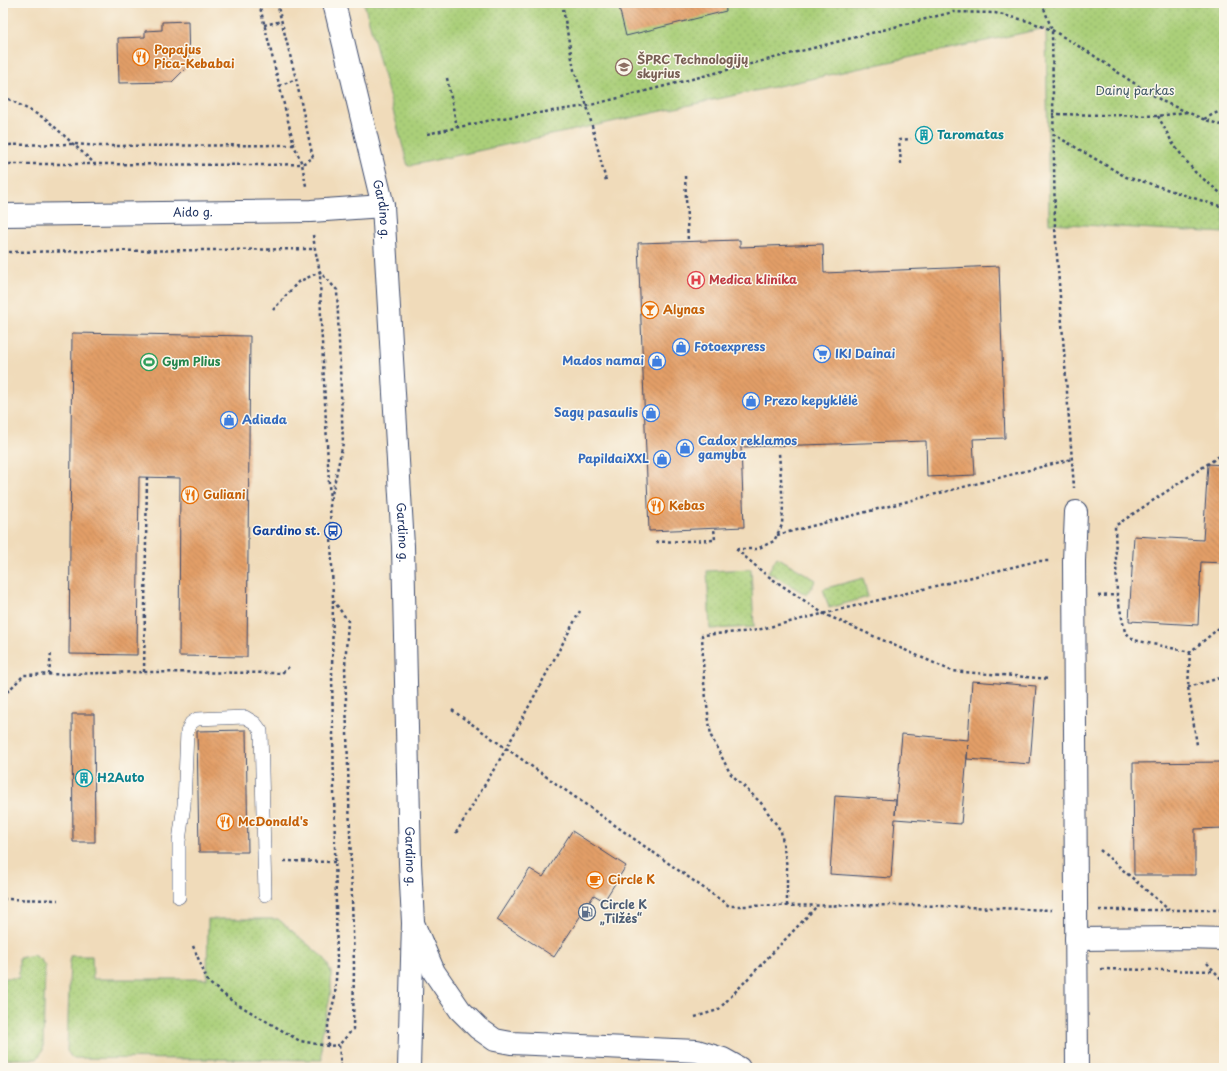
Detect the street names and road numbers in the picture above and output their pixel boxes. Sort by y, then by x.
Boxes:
street label: Gardino g. [369,177,395,240]
street label: Aido g. [173,202,213,221]
street label: Gardino g. [392,502,413,563]
street label: Gardino g. [401,826,421,887]

